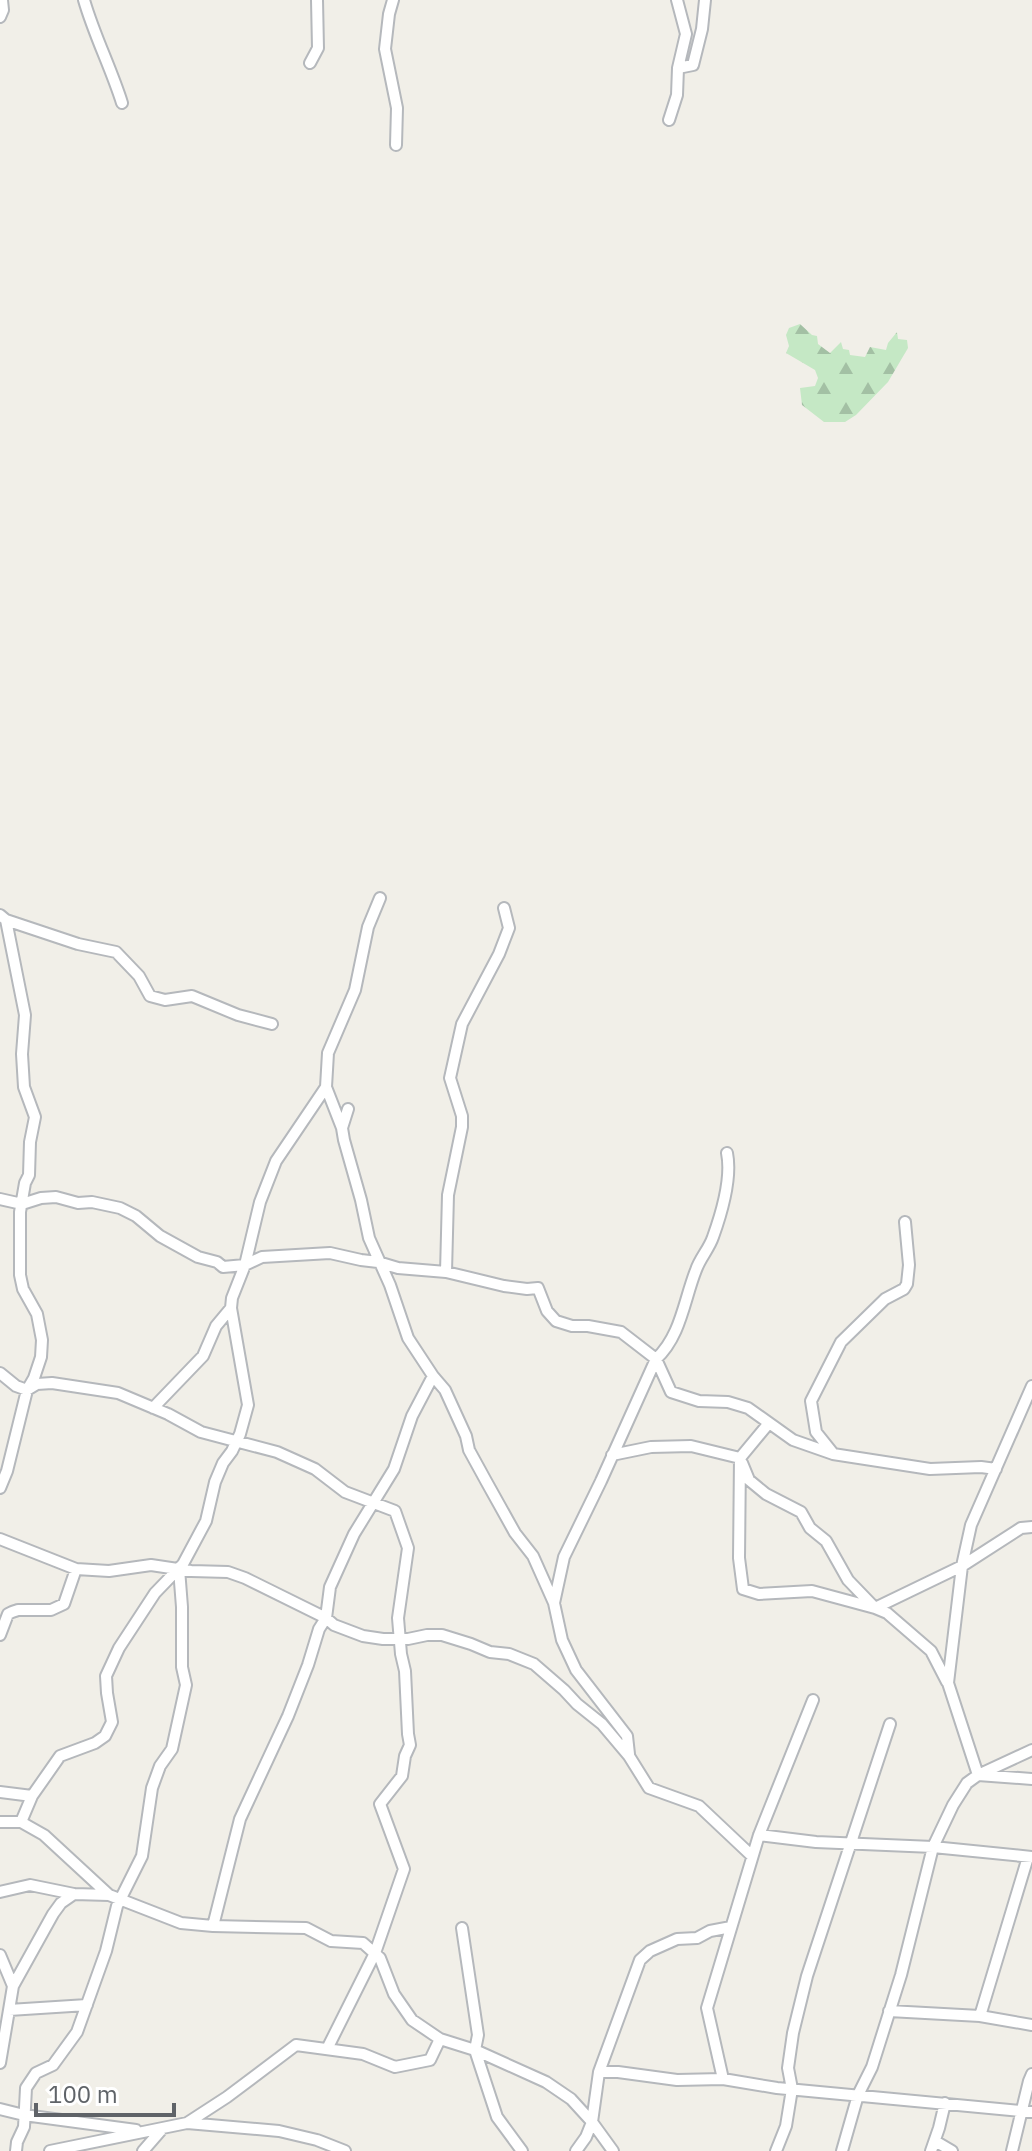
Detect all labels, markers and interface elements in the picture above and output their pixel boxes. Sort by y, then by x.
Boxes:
scale bar [36,2067,174,2117]
text: 100 m [48,2078,118,2110]

